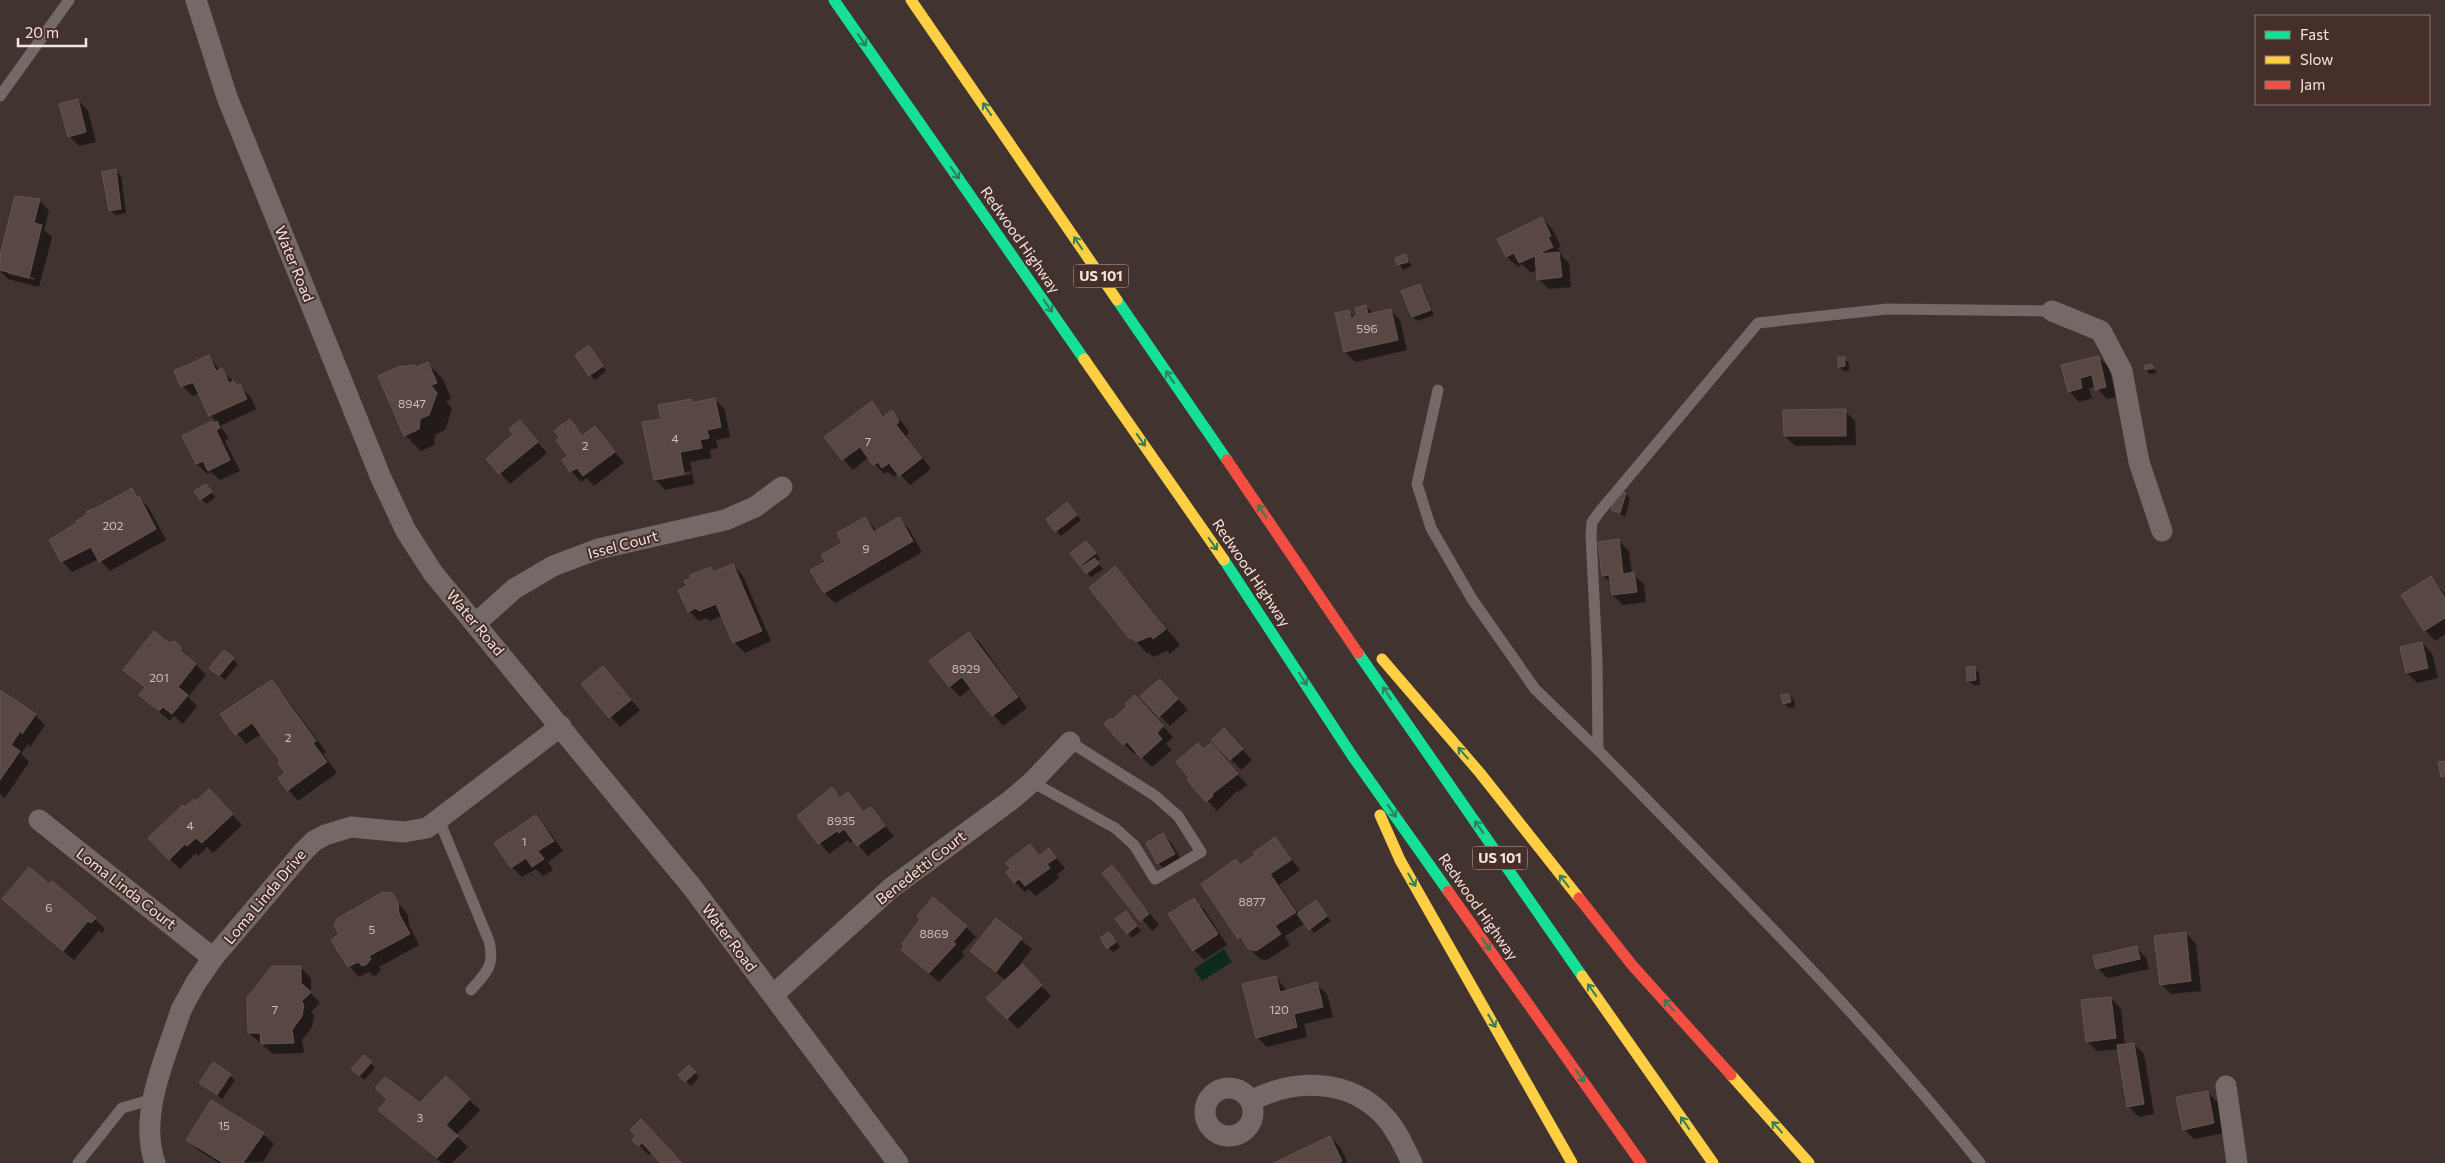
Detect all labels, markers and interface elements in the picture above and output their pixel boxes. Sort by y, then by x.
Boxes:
scale bar [18,15,85,47]
legend [2255,15,2430,105]
text: 20 m [25,23,59,41]
text: Fast [2300,25,2329,43]
one-way arrow [857,33,867,47]
text: Slow [2300,50,2333,68]
text: Jam [2300,75,2325,93]
one-way arrow [982,102,992,116]
one-way arrow [950,166,960,180]
street label: Redwood Highway [977,183,1065,297]
street label: Water Road [272,223,318,304]
one-way arrow [1073,236,1084,250]
road number: US 101 [1074,264,1128,288]
one-way arrow [1043,299,1053,313]
house number: 596 [1356,321,1378,335]
one-way arrow [1165,370,1175,384]
house number: 8947 [398,396,426,410]
house number: 4 [671,431,679,445]
one-way arrow [1136,433,1146,447]
house number: 7 [865,434,871,448]
house number: 2 [582,438,589,452]
one-way arrow [1257,504,1267,518]
street label: Redwood Highway [1209,515,1295,630]
house number: 202 [102,518,124,532]
street label: Issel Court [586,526,660,562]
one-way arrow [1208,537,1218,551]
house number: 9 [862,541,870,555]
street label: Water Road [443,586,508,659]
house number: 8929 [952,661,980,675]
house number: 201 [149,670,169,684]
one-way arrow [1299,672,1309,686]
one-way arrow [1382,687,1392,701]
house number: 2 [285,730,292,744]
one-way arrow [1458,747,1469,760]
one-way arrow [1387,804,1397,818]
house number: 8935 [827,813,855,827]
house number: 4 [186,818,194,832]
one-way arrow [1474,821,1484,835]
street label: Benedetti Court [872,826,969,908]
house number: 1 [521,834,527,848]
street label: Loma Linda Court [73,844,180,933]
street label: Loma Linda Drive [219,845,309,947]
road number: US 101 [1472,846,1528,870]
street label: Redwood Highway [1435,850,1523,964]
one-way arrow [1407,873,1417,887]
one-way arrow [1559,875,1570,888]
house number: 8877 [1238,894,1266,908]
house number: 6 [45,900,53,914]
street label: Water Road [698,900,761,975]
house number: 5 [369,922,376,936]
house number: 8869 [920,926,948,940]
one-way arrow [1481,937,1491,951]
one-way arrow [1587,983,1597,997]
one-way arrow [1663,999,1674,1012]
house number: 7 [272,1002,278,1016]
house number: 120 [1269,1002,1289,1016]
one-way arrow [1488,1014,1498,1028]
one-way arrow [1575,1069,1585,1083]
house number: 3 [417,1110,424,1124]
one-way arrow [1680,1116,1690,1130]
house number: 15 [218,1118,230,1132]
one-way arrow [1771,1120,1782,1133]

